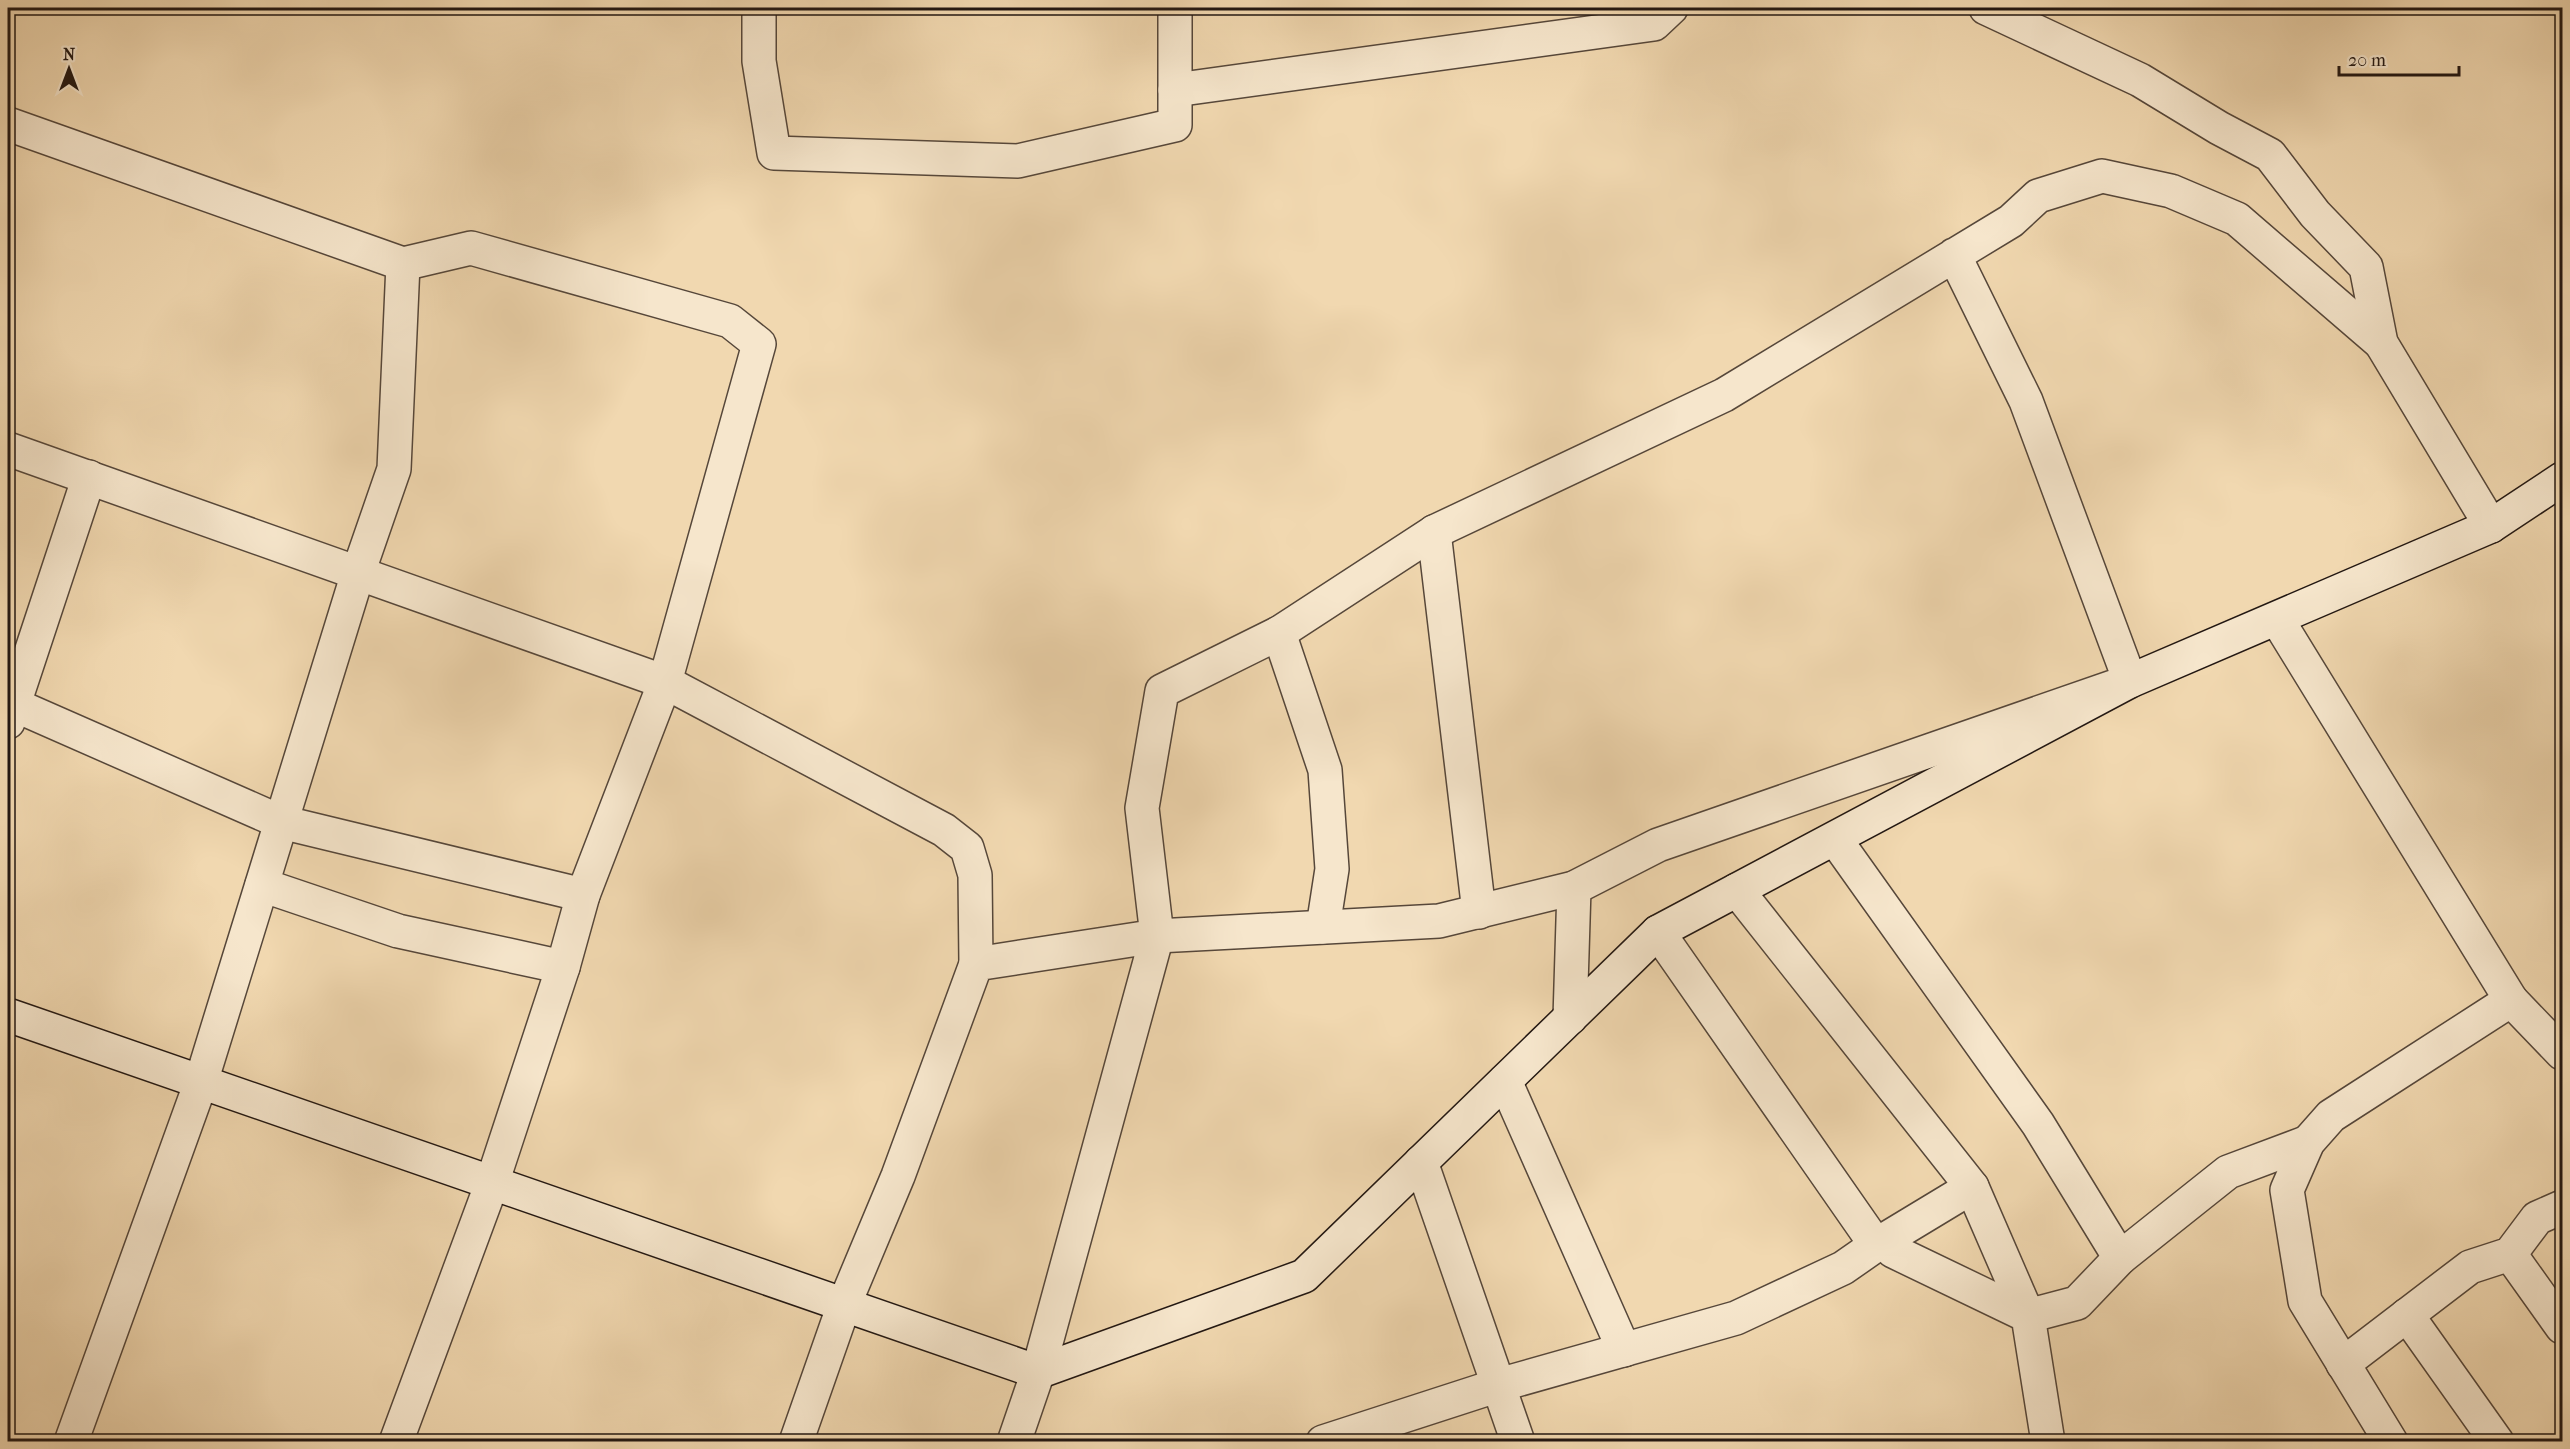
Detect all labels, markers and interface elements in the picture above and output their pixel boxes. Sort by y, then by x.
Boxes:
north arrow [39,39,99,99]
scale bar [2339,39,2459,77]
text: N [63,45,76,64]
text: 20 m [2348,50,2386,71]

